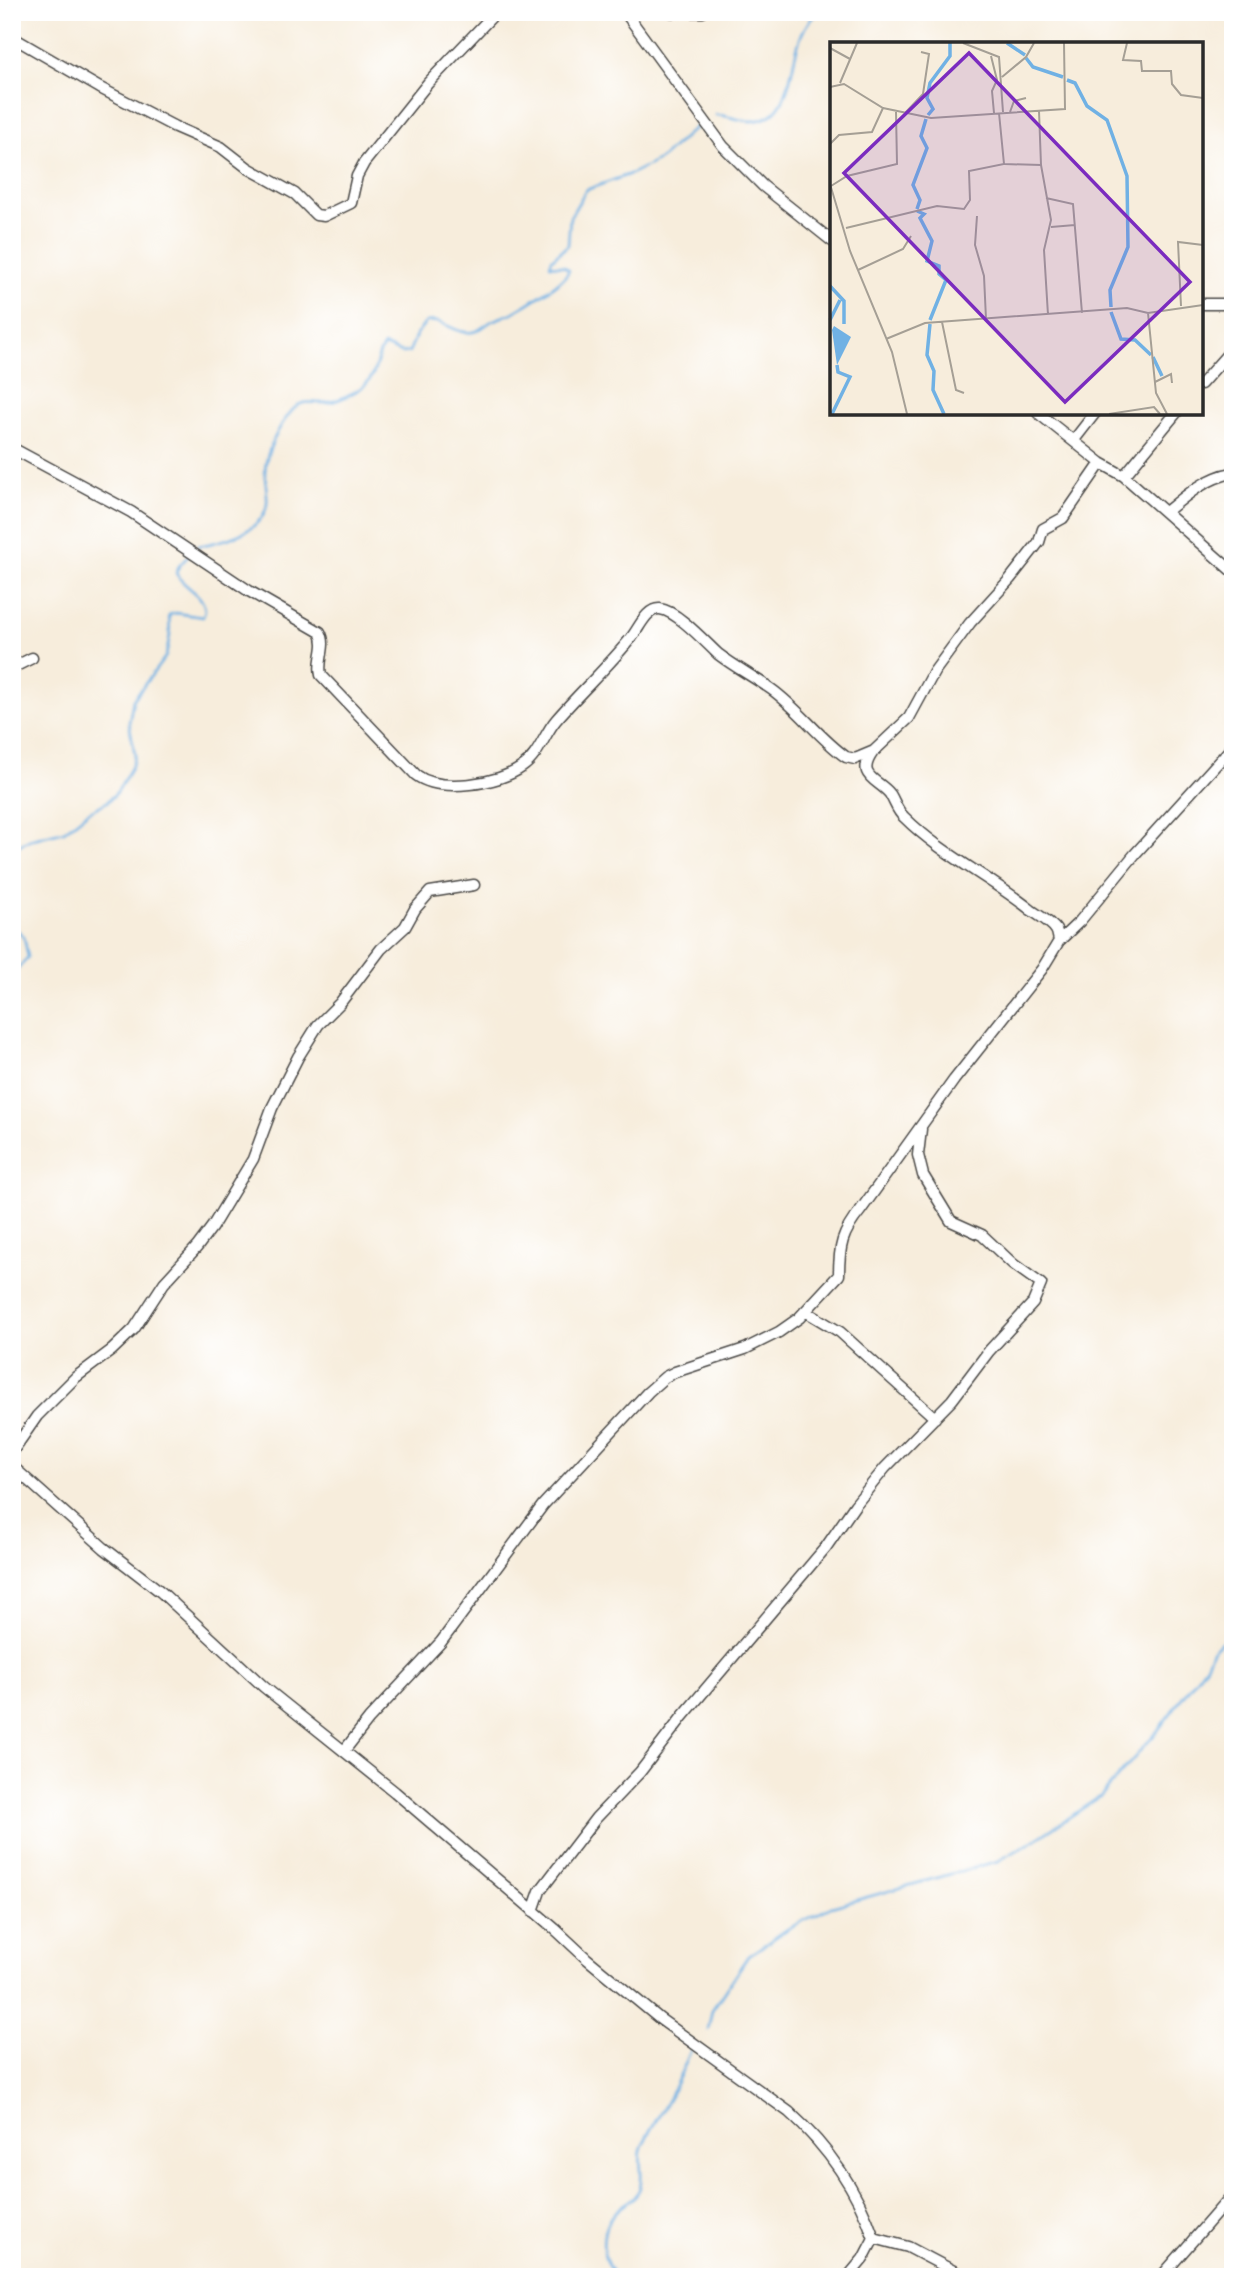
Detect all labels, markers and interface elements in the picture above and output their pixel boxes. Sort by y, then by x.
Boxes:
inset map [830,42,1203,415]

